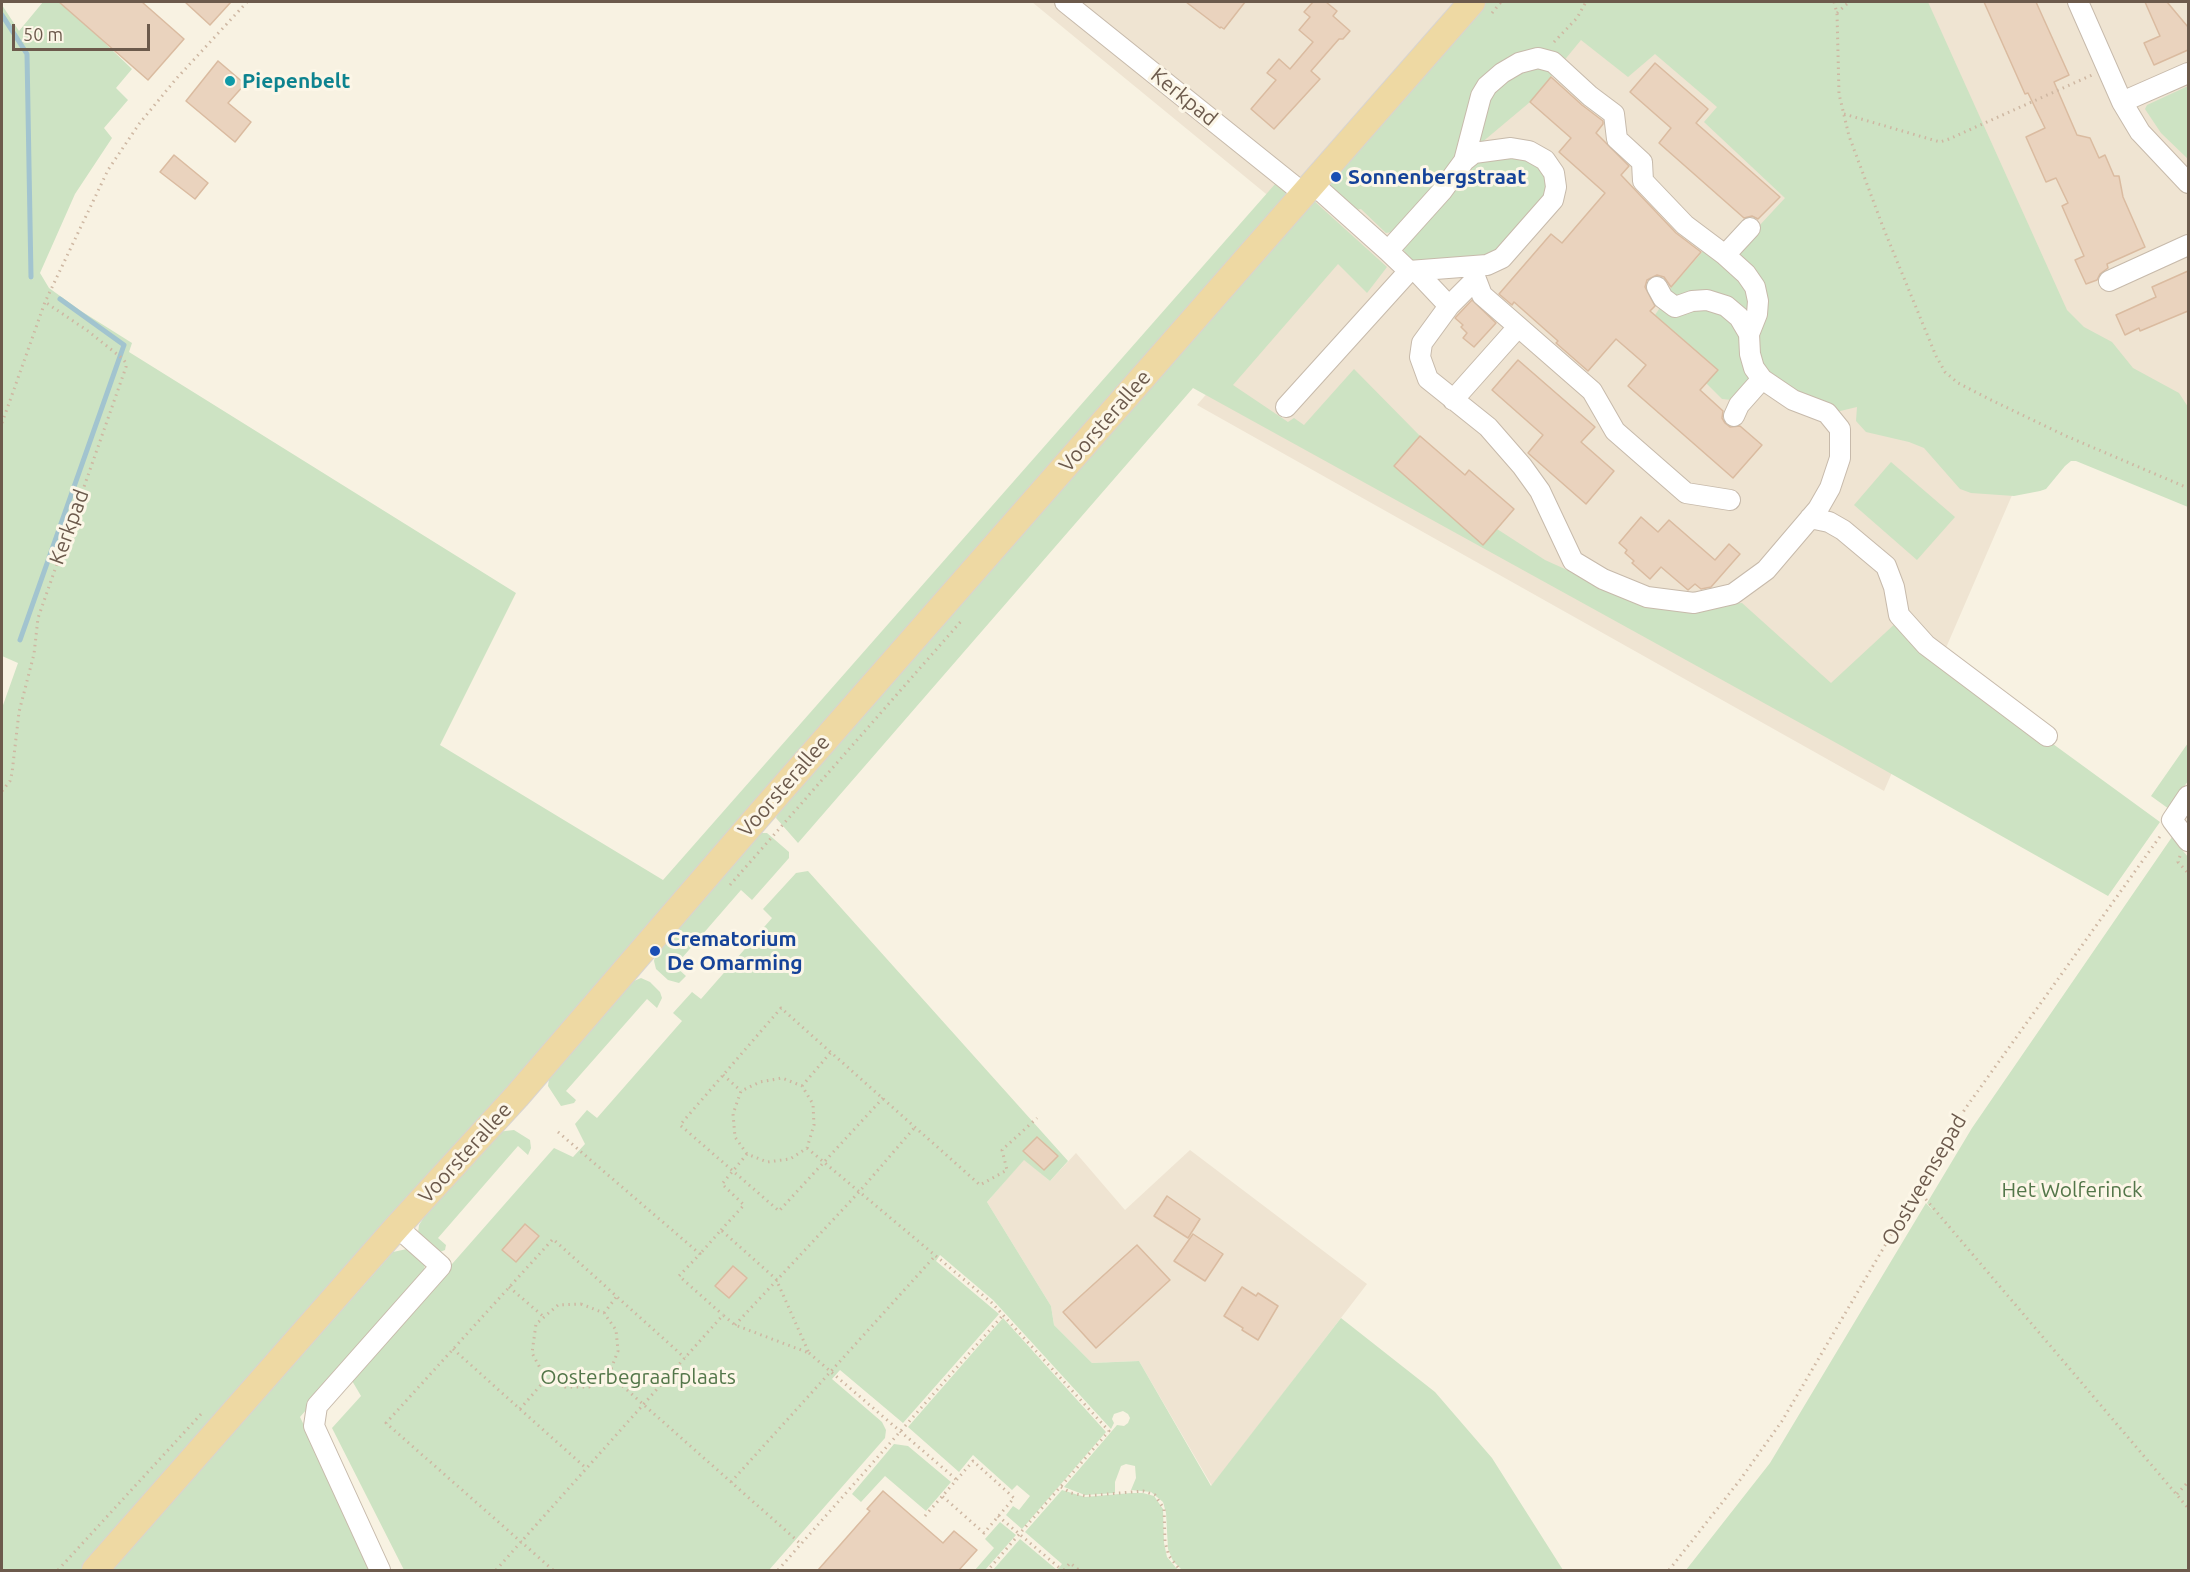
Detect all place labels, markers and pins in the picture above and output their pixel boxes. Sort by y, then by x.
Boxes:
place label: Piepenbelt [242,68,350,94]
marker: Piepenbelt [223,74,237,88]
place label: Sonnenbergstraat [1348,164,1526,190]
marker: Sonnenbergstraat [1329,170,1343,184]
place label: Crematorium De Omarming [667,926,803,976]
marker: Crematorium De Omarming [648,944,662,958]

